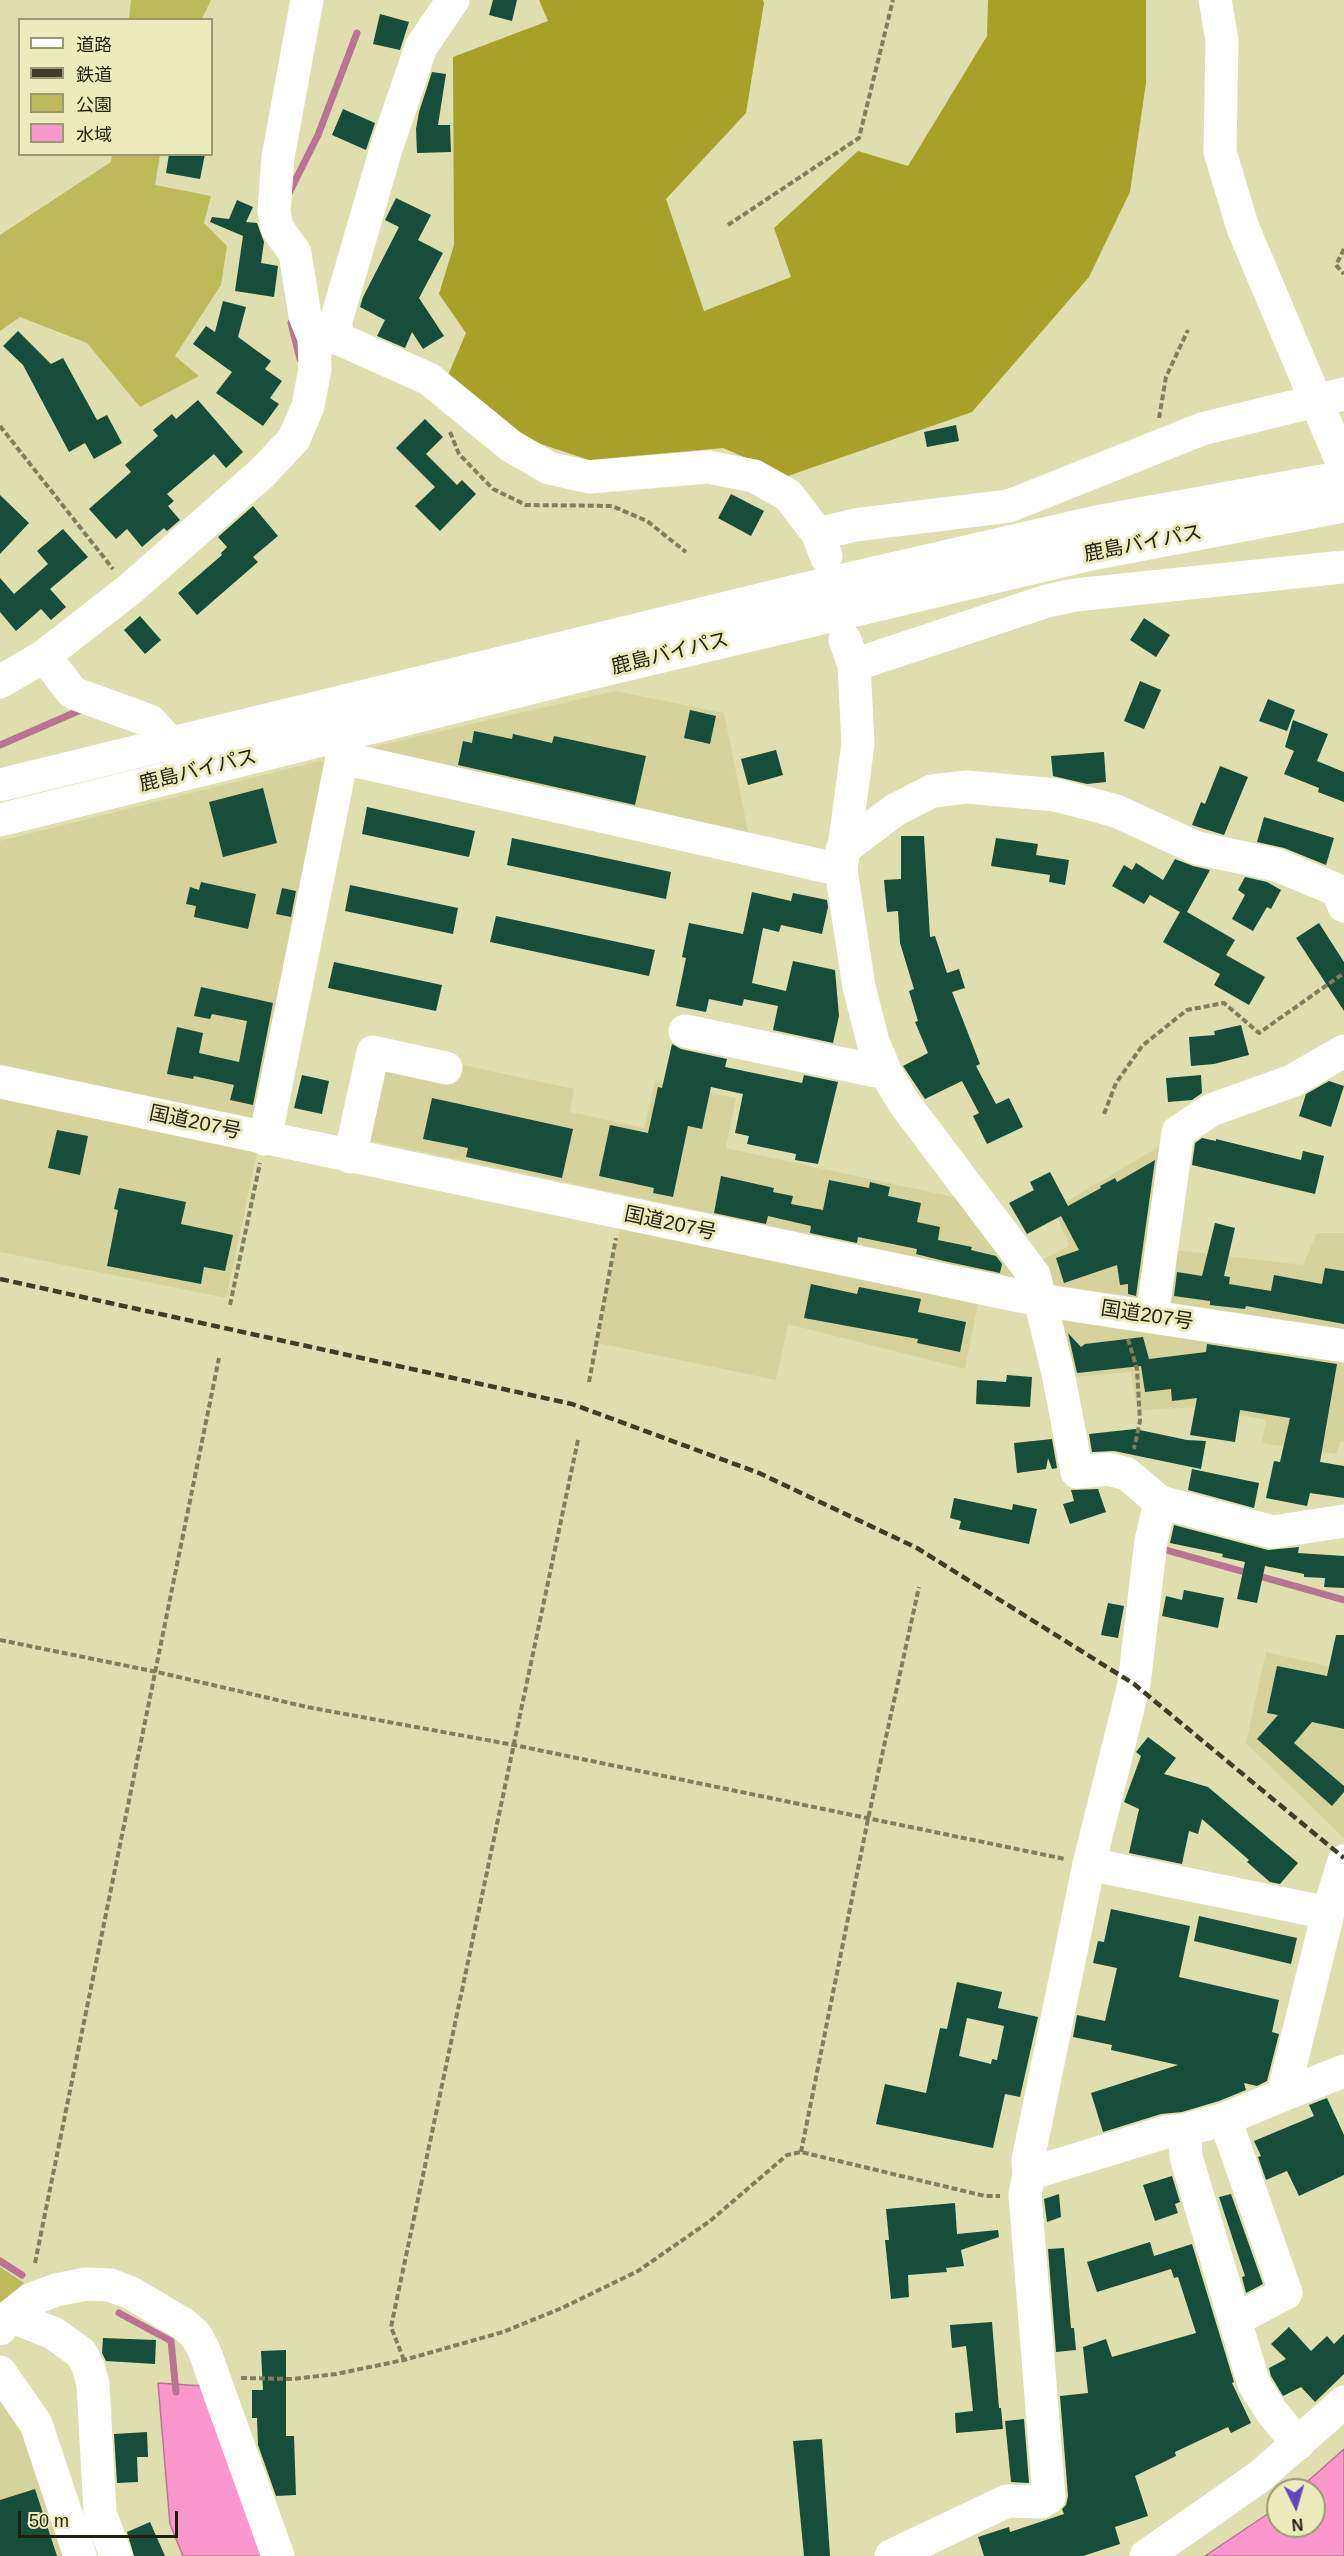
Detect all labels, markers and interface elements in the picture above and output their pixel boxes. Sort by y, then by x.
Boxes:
legend [18,18,213,156]
text: 道路 [76,35,112,55]
text: 鉄道 [76,65,112,85]
text: 公園 [76,95,112,115]
text: 水域 [76,125,112,145]
street label: 鹿島バイパス [1082,521,1204,567]
street label: 鹿島バイパス [609,628,731,680]
street label: 鹿島バイパス [137,745,259,797]
street label: 国道207号 [147,1102,243,1144]
street label: 国道207号 [622,1203,718,1245]
street label: 国道207号 [1099,1297,1195,1335]
north arrow [1266,2478,1326,2538]
scale bar [21,2499,182,2537]
text: 50 m [29,2511,69,2531]
text: N [1291,2515,1304,2533]

